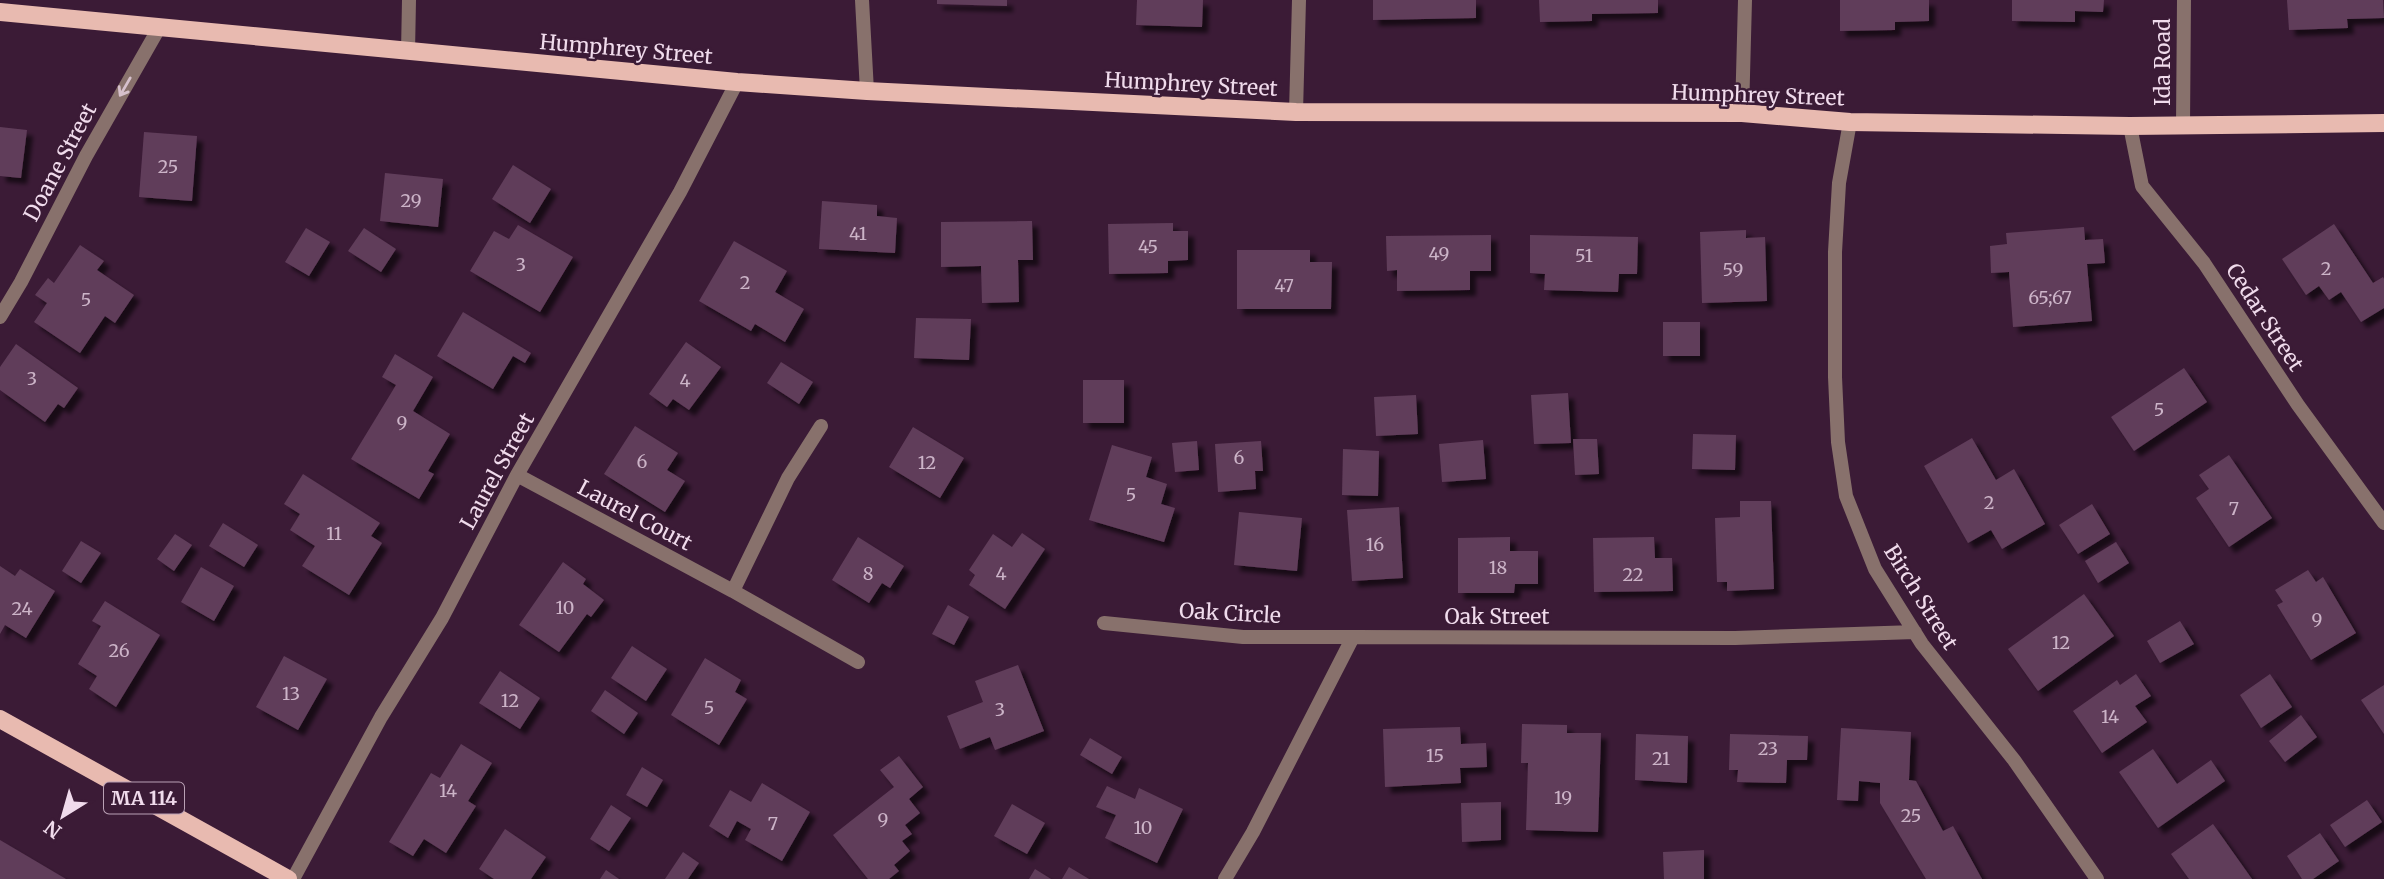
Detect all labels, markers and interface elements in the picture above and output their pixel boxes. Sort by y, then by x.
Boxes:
street label: Ida Road [2149,18,2176,106]
street label: Humphrey Street [538,28,714,70]
street label: Humphrey Street [1104,66,1278,102]
one-way arrow [118,76,131,97]
street label: Humphrey Street [1671,78,1845,112]
street label: Doane Street [18,98,102,226]
house number: 25 [158,155,178,178]
house number: 29 [400,189,422,212]
house number: 41 [849,222,867,245]
house number: 45 [1138,235,1158,258]
house number: 49 [1429,242,1449,265]
house number: 51 [1575,244,1593,267]
house number: 3 [516,253,526,276]
house number: 2 [2321,257,2331,280]
house number: 59 [1723,258,1743,281]
street label: Cedar Street [2220,258,2310,376]
house number: 2 [740,271,750,294]
house number: 47 [1274,274,1294,297]
house number: 65;67 [2028,286,2072,309]
house number: 5 [81,288,91,311]
house number: 3 [27,367,37,390]
house number: 4 [679,369,691,392]
house number: 5 [2154,398,2164,421]
street label: Laurel Street [454,408,540,534]
house number: 9 [397,411,407,434]
house number: 6 [1234,446,1245,469]
house number: 6 [637,450,648,473]
house number: 12 [918,451,936,474]
street label: Laurel Court [573,474,697,556]
house number: 5 [1126,483,1136,506]
house number: 2 [1984,491,1994,514]
house number: 7 [2229,497,2239,520]
house number: 11 [326,522,342,545]
house number: 16 [1366,533,1384,556]
street label: Birch Street [1878,539,1964,655]
house number: 18 [1489,556,1507,579]
house number: 8 [863,562,873,585]
house number: 4 [995,562,1007,585]
house number: 22 [1622,563,1644,586]
house number: 10 [556,596,574,619]
house number: 24 [11,597,33,620]
street label: Oak Circle [1178,597,1282,629]
street label: Oak Street [1445,603,1549,630]
house number: 9 [2312,608,2322,631]
house number: 12 [2052,631,2070,654]
house number: 26 [108,639,130,662]
house number: 13 [282,682,300,705]
house number: 12 [501,689,519,712]
house number: 5 [704,696,714,719]
house number: 3 [995,698,1005,721]
house number: 14 [2101,705,2119,728]
house number: 23 [1758,737,1778,760]
house number: 15 [1426,744,1444,767]
house number: 21 [1652,747,1670,770]
house number: 14 [439,779,457,802]
north arrow [28,781,98,851]
road number: MA 114 [104,782,184,814]
house number: 19 [1554,786,1572,809]
house number: 25 [1901,804,1921,827]
house number: 9 [878,808,888,831]
house number: 7 [768,812,778,835]
text: N [40,815,66,844]
house number: 10 [1134,816,1152,839]

